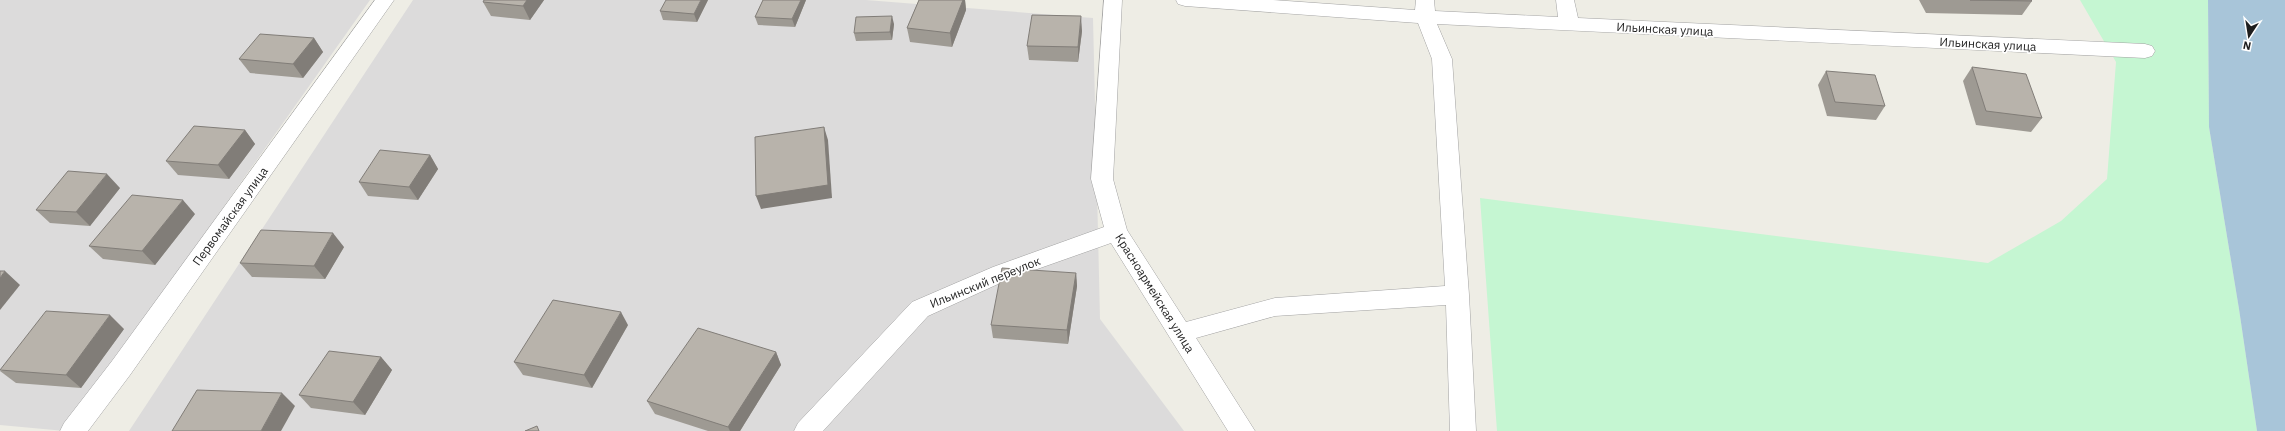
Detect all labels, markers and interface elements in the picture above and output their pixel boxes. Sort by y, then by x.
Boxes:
north arrow [2229,16,2269,56]
street label: Ильинская улица [1616,19,1714,39]
street label: Ильинская улица [1939,34,2037,54]
text: N [2242,38,2252,53]
street label: Первомайская улица [189,163,271,268]
street label: Красноармейская улица [1112,231,1198,356]
street label: Ильинский переулок [927,253,1043,311]

